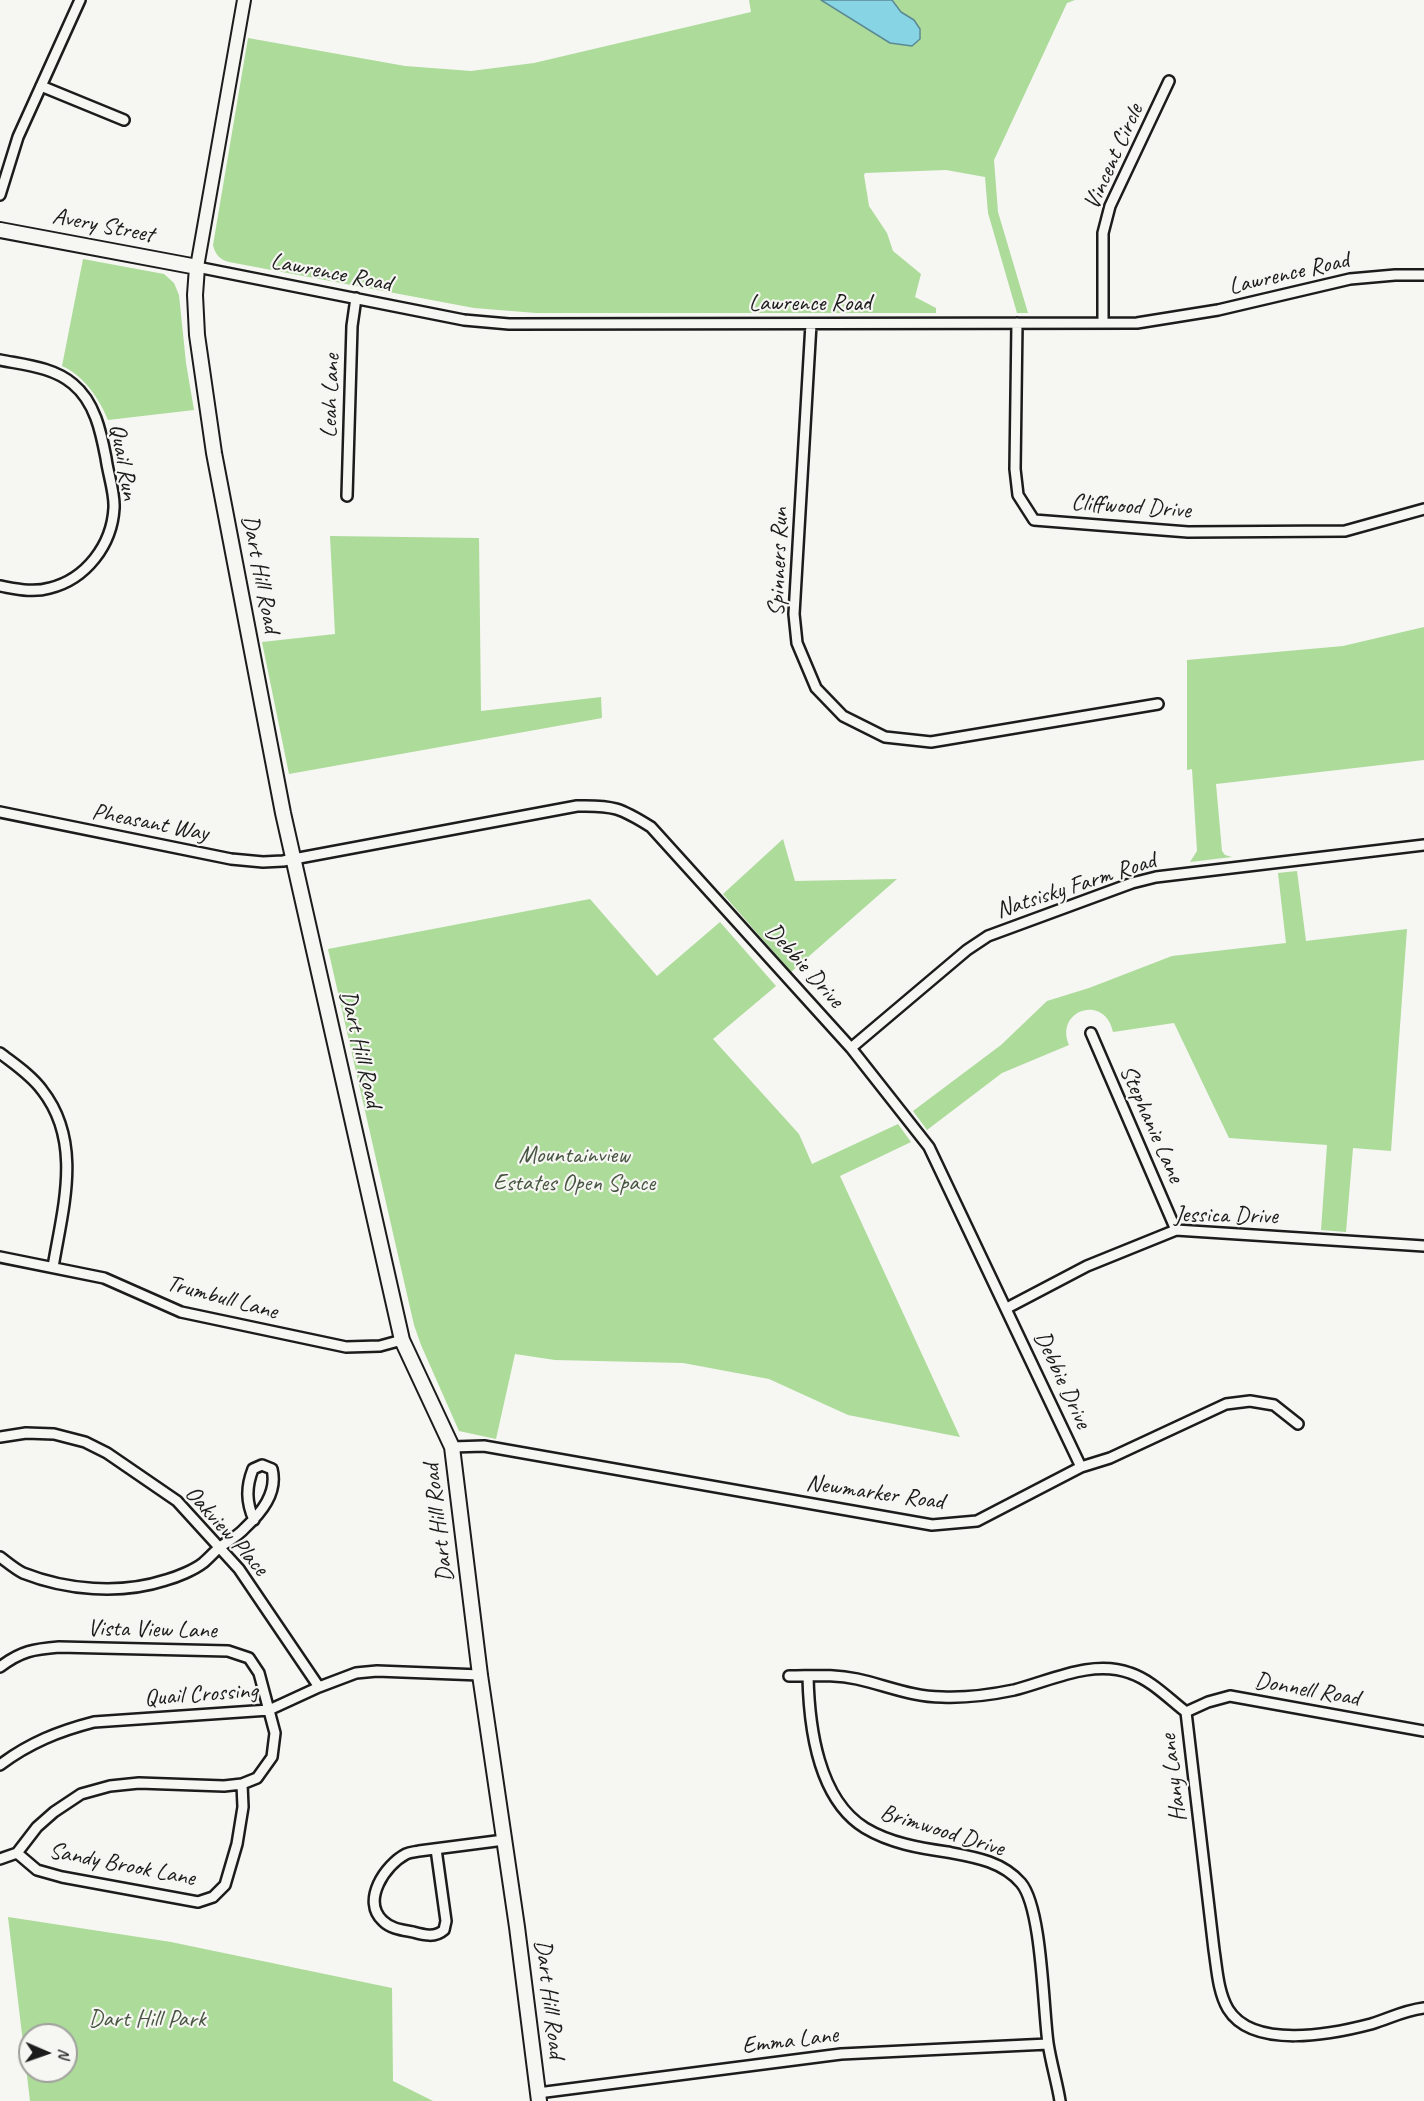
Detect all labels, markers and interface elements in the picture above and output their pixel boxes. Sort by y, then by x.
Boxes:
street label: Vincent Circle [1078,100,1150,214]
street label: Avery Street [50,202,156,250]
street label: Lawrence Road [1226,246,1352,302]
street label: Lawrence Road [268,247,394,299]
street label: Lawrence Road [749,290,871,318]
street label: Leah Lane [315,354,347,438]
street label: Quail Run [102,422,144,502]
street label: Cliffwood Drive [1070,488,1192,526]
street label: Spinners Run [763,507,795,617]
street label: Dart Hill Road [235,513,285,635]
street label: Pheasant Way [89,798,211,848]
street label: Natsisky Farm Road [992,847,1160,925]
street label: Debbie Drive [759,918,849,1014]
street label: Dart Hill Road [333,988,387,1110]
street label: Stephanie Lane [1112,1061,1190,1187]
park label: Mountainview Estates Open Space [493,1142,655,1198]
street label: Jessica Drive [1174,1201,1278,1231]
street label: Trumbull Lane [163,1269,281,1327]
street label: Debbie Drive [1027,1327,1097,1433]
street label: Dart Hill Road [417,1462,461,1584]
street label: Newmarker Road [804,1469,946,1517]
street label: Oakview Place [178,1480,274,1582]
street label: Vista View Lane [87,1614,217,1646]
street label: Donnell Road [1252,1667,1362,1713]
street label: Quail Crossing [143,1677,259,1713]
street label: Hany Lane [1154,1733,1194,1823]
street label: Brimwood Drive [877,1799,1007,1863]
street label: Sandy Brook Lane [47,1837,197,1893]
street label: Dart Hill Road [527,1938,571,2060]
park label: Dart Hill Park [89,2006,205,2034]
street label: Emma Lane [740,2021,840,2061]
north arrow [18,2023,78,2083]
text: N [54,2048,74,2059]

